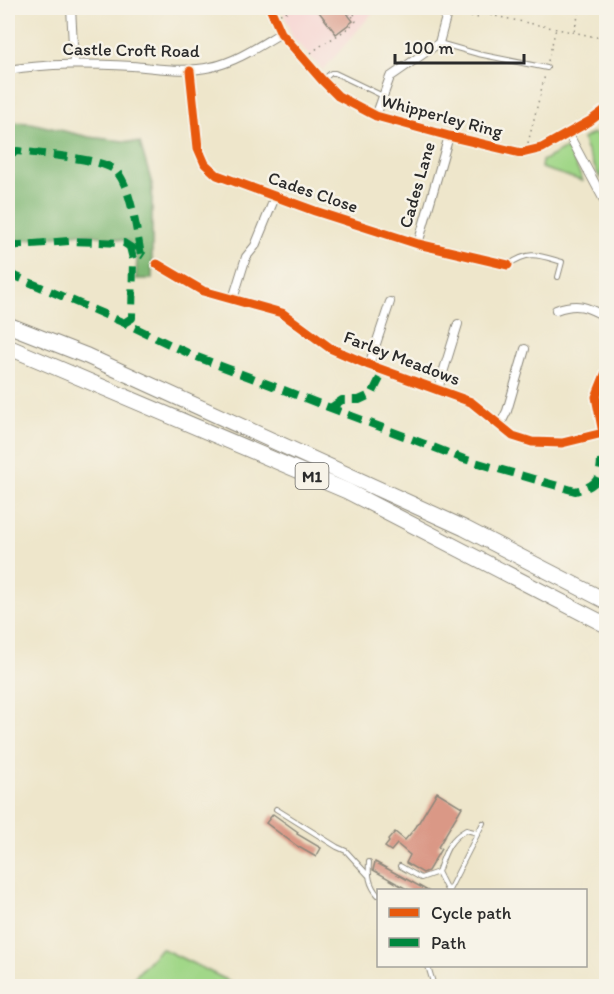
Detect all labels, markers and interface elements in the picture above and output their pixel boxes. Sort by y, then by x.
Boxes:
scale bar [395,27,524,65]
text: 100 m [404,37,454,59]
street label: Castle Croft Road [62,38,200,62]
street label: Whipperley Ring [379,89,506,143]
street label: Cades Lane [394,139,440,231]
street label: Cades Close [265,166,361,218]
street label: Farley Meadows [341,326,463,390]
road number: M1 [296,463,328,489]
legend [377,889,587,967]
text: Cycle path [431,902,512,924]
text: Path [431,932,466,954]

